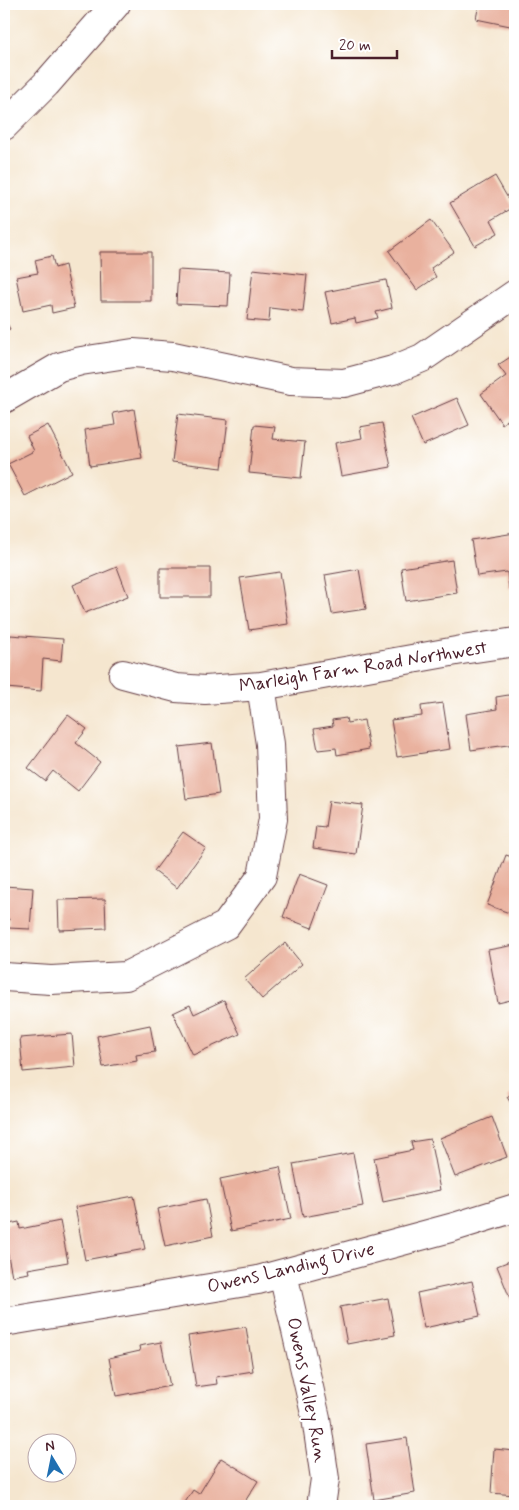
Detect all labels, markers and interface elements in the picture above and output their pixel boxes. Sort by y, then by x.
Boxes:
scale bar [332,28,396,60]
text: 20 m [339,36,371,56]
street label: Marleigh Farm Road Northwest [237,635,489,700]
street label: Owens Landing Drive [205,1237,378,1302]
street label: Owens Valley Run [280,1315,333,1465]
north arrow [28,1432,78,1482]
text: N [44,1437,56,1456]

